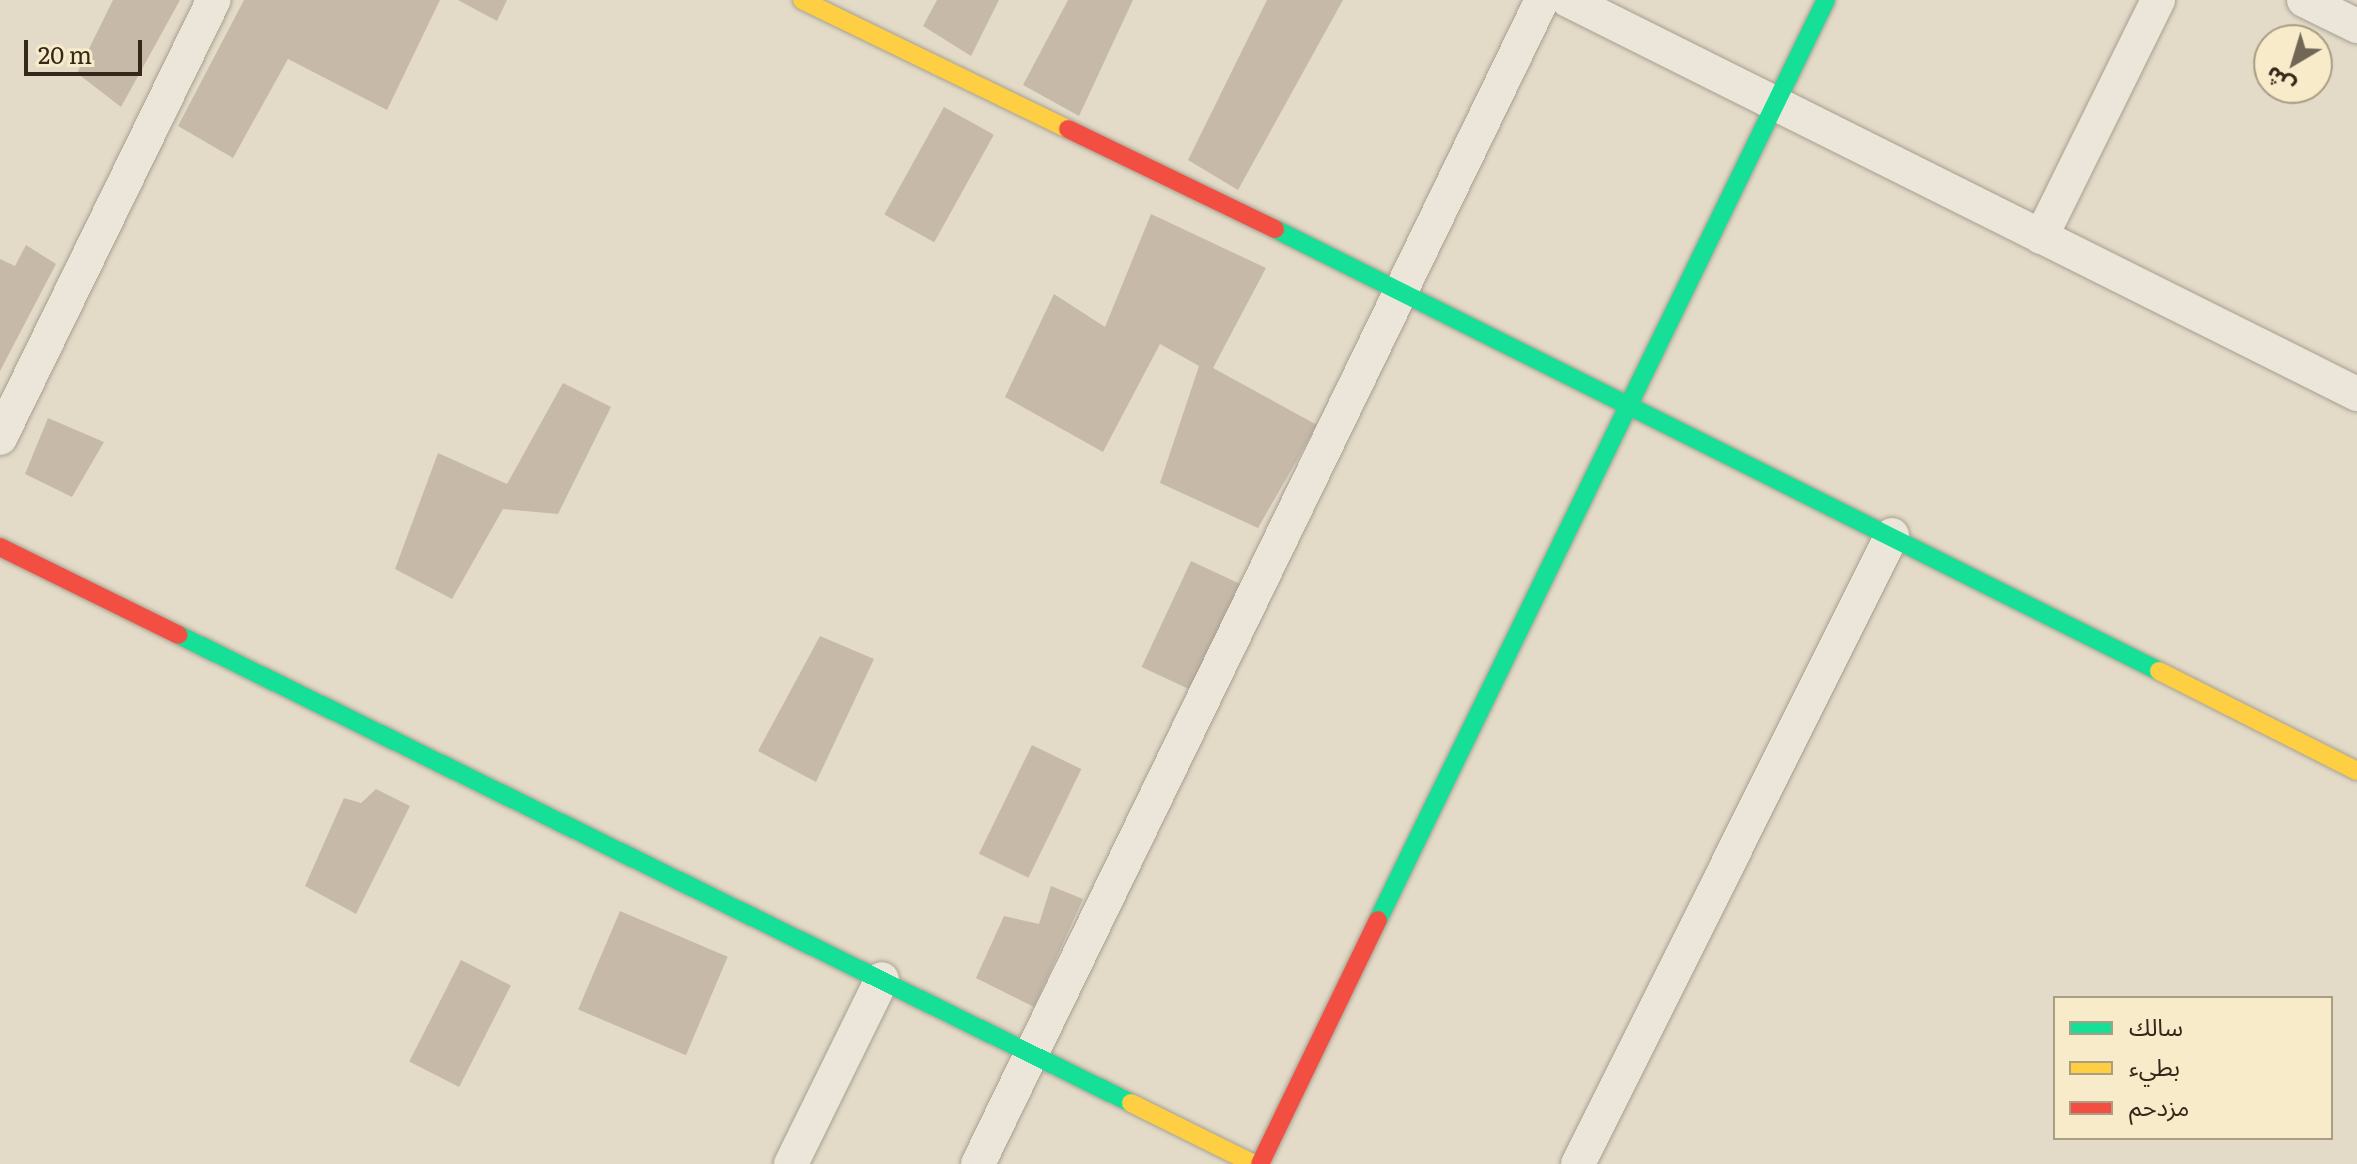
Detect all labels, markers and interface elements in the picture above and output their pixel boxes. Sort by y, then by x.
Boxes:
scale bar [28,24,146,74]
north arrow [2253,24,2333,104]
text: 20 m [38,36,92,71]
text: ش [2257,59,2301,104]
legend [2053,996,2333,1140]
text: سالك [2129,1008,2183,1043]
text: بطيء [2129,1048,2180,1083]
text: مزدحم [2129,1088,2189,1123]

